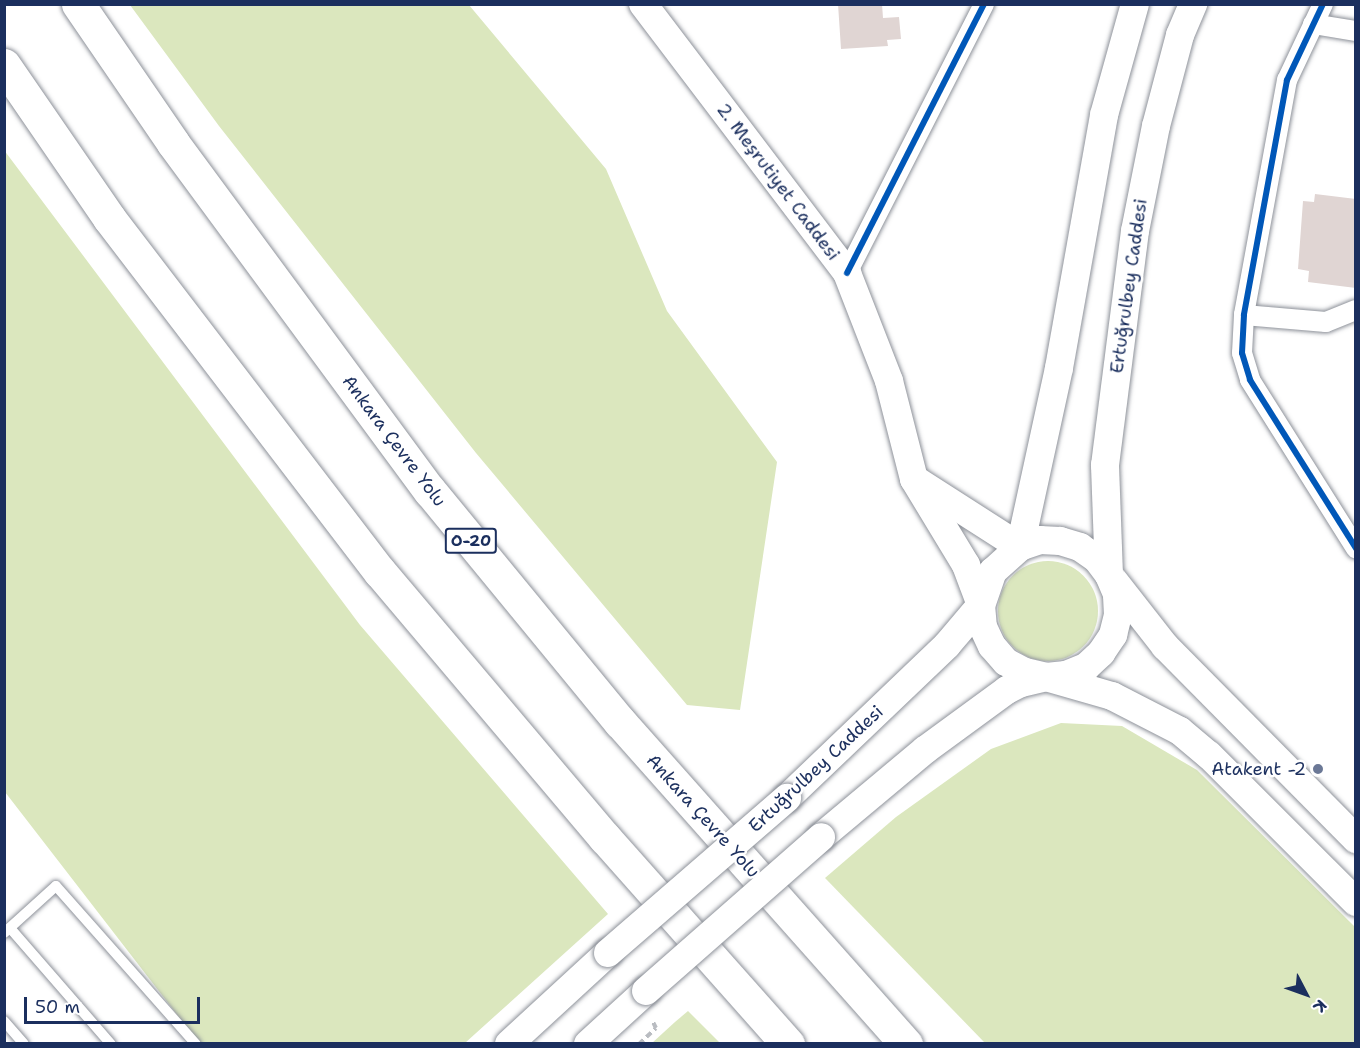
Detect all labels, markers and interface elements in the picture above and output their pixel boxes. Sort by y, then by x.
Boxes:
street label: 2. Meşrutiyet Caddesi [712,99,844,265]
street label: Ertuğrulbey Caddesi [1106,197,1152,375]
street label: Ankara Çevre Yolu [338,371,450,511]
road number: O-20 [444,528,498,554]
street label: Ertuğrulbey Caddesi [744,701,888,837]
street label: Ankara Çevre Yolu [642,750,764,882]
place label: Atakent -2 [1211,758,1306,780]
marker: Atakent -2 [1311,762,1325,776]
north arrow [1276,964,1336,1024]
scale bar [27,985,202,1023]
text: 50 m [35,995,80,1019]
text: K [1308,995,1331,1017]

